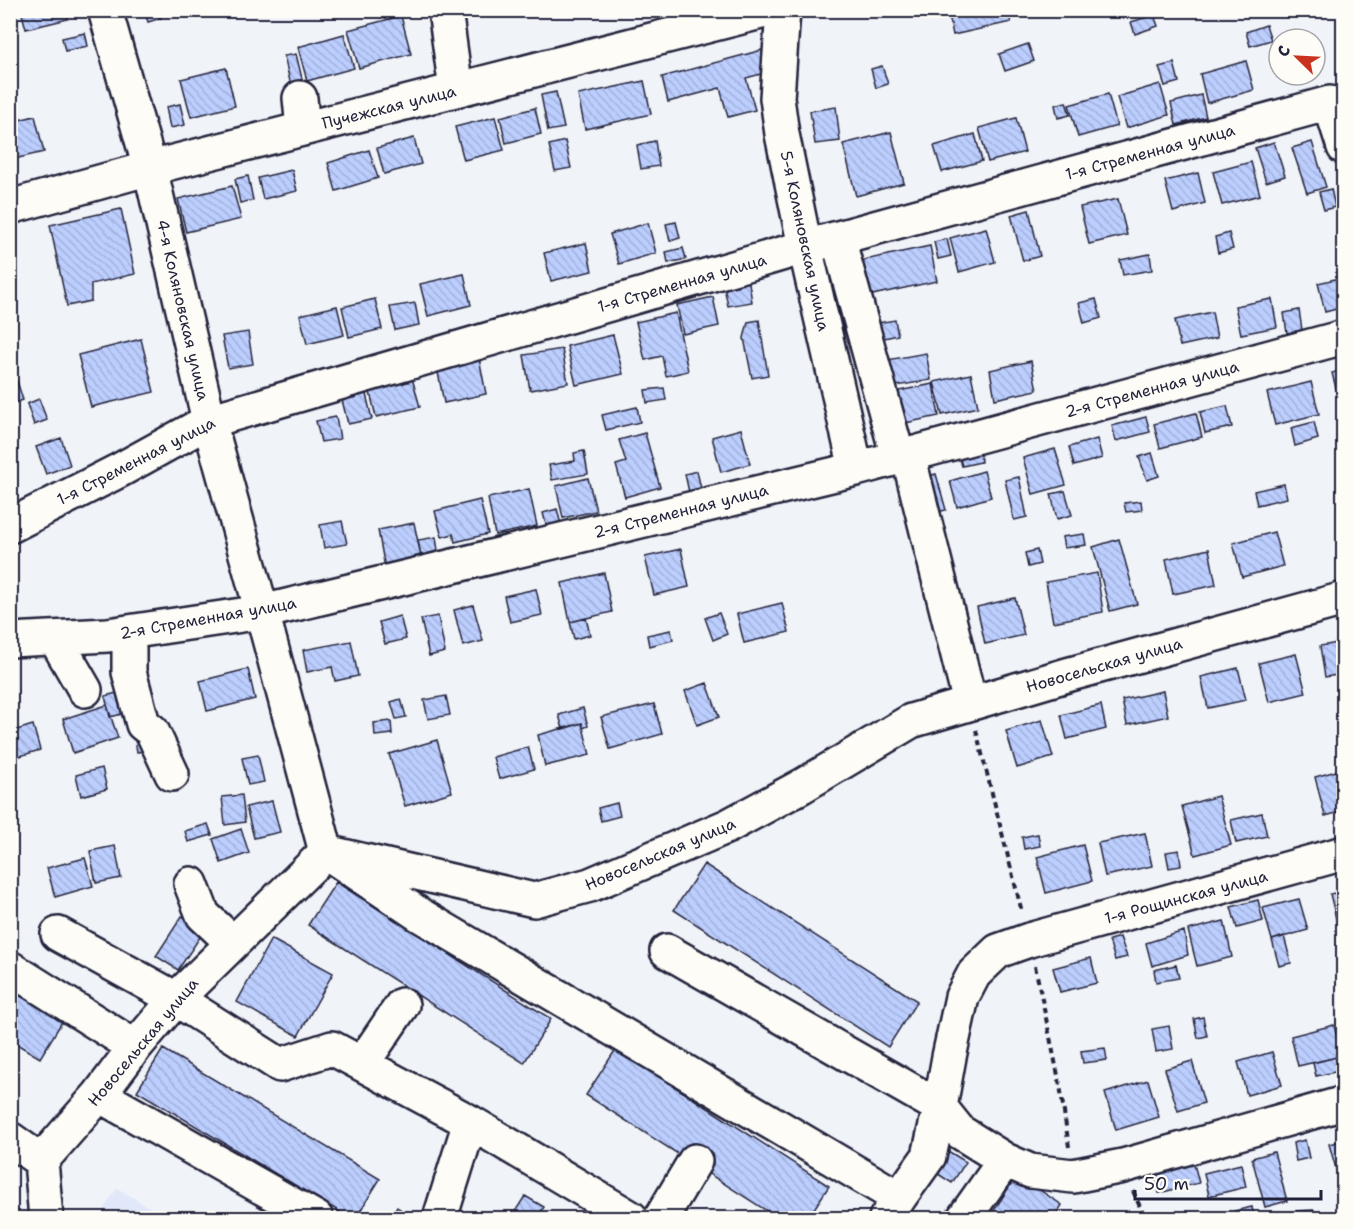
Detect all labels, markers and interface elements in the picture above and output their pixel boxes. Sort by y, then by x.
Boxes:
north arrow [1267,27,1327,87]
text: С [1272,42,1295,60]
street label: Пучежская улица [320,80,458,134]
street label: 1-я Стременная улица [1063,119,1237,185]
street label: 5-я Коляновская улица [776,149,834,333]
street label: 4-я Коляновская улица [152,217,214,403]
street label: 1-я Стременная улица [595,249,769,317]
street label: 2-я Стременная улица [1063,356,1241,422]
street label: 1-я Стременная улица [53,412,219,510]
street label: 2-я Стременная улица [592,479,770,543]
street label: 2-я Стременная улица [118,592,298,644]
street label: Новосельская улица [1023,633,1185,697]
street label: Новосельская улица [581,813,739,895]
street label: 1-я Рощинская улица [1102,865,1270,929]
street label: Новосельская улица [83,973,203,1111]
scale bar [1135,1163,1321,1201]
text: 50 m [1144,1172,1189,1196]

